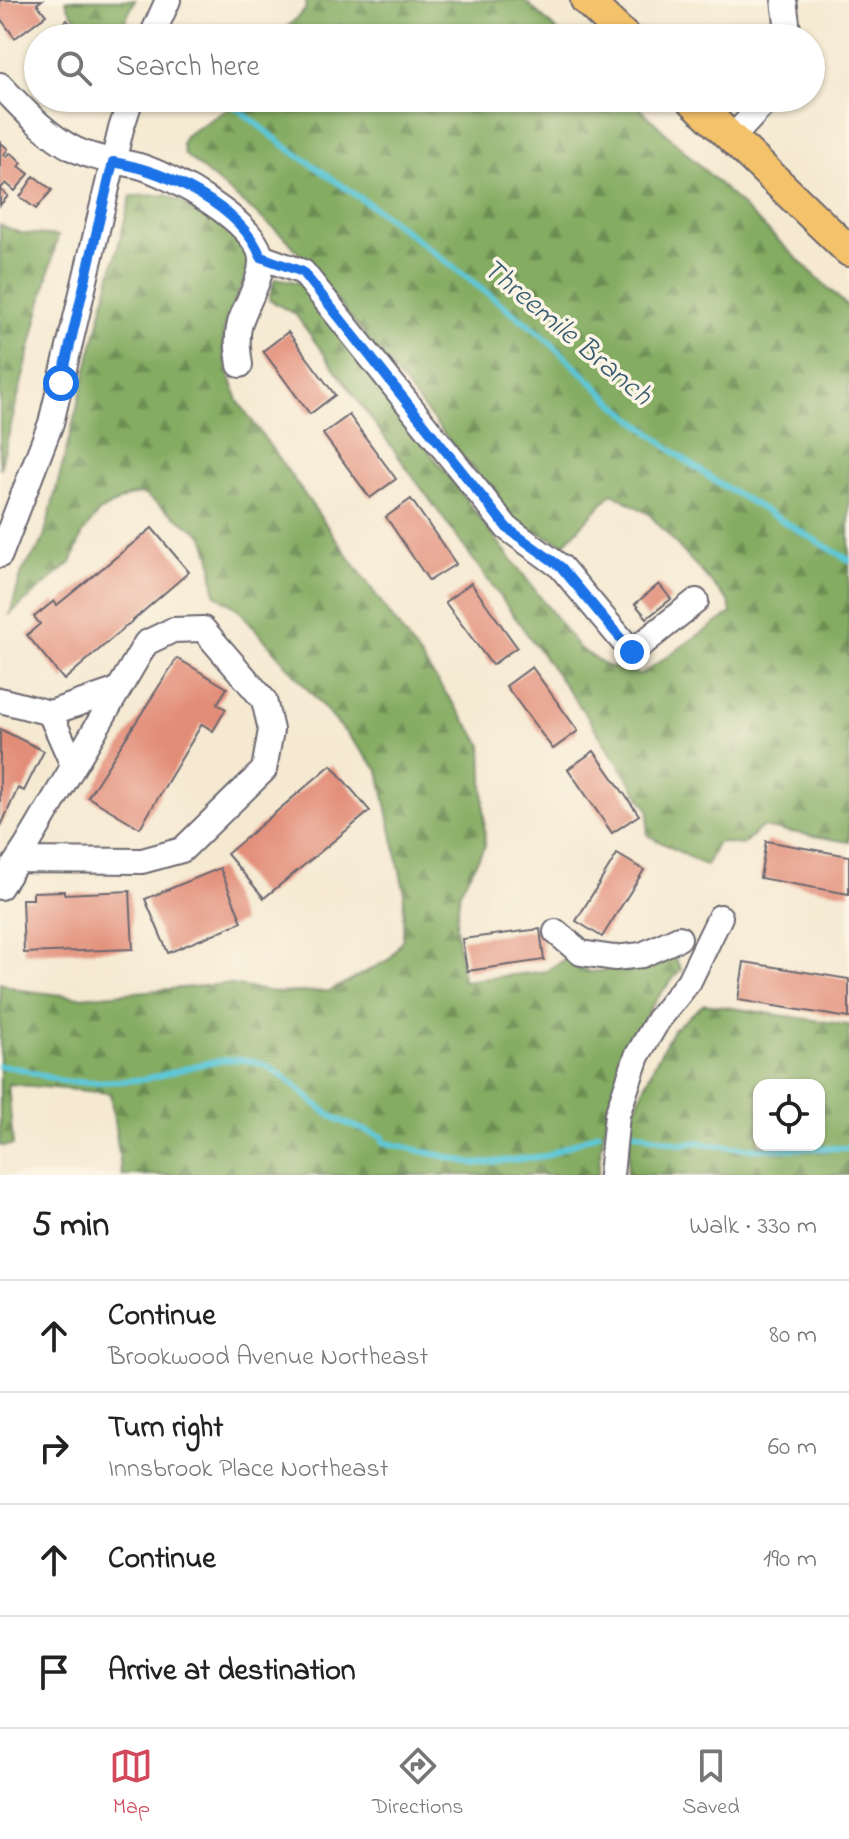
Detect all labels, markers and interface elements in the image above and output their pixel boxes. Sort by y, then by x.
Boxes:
search box [24,24,825,112]
icon: search [52,46,96,90]
text: Search here [116,46,260,90]
water label: Threemile Branch [471,249,661,418]
route start [43,365,79,401]
route end [614,634,650,670]
map controls [753,1079,825,1151]
button: locate [753,1079,825,1151]
text: 5 min [32,1202,109,1252]
text: Walk · 330 m [689,1208,817,1246]
text: Continue [108,1295,216,1339]
icon: ahead [32,1314,76,1358]
text: 80 m [769,1317,817,1355]
text: Brookwood Avenue Northeast [108,1339,428,1377]
text: Turn right [108,1407,223,1451]
icon: right [32,1426,76,1470]
text: 60 m [768,1429,817,1467]
text: Innsbrook Place Northeast [108,1451,388,1489]
icon: ahead [32,1538,76,1582]
text: Continue [108,1538,216,1582]
text: 190 m [763,1541,817,1579]
icon: arrive [32,1650,76,1694]
text: Arrive at destination [108,1650,356,1694]
tab: Map [109,1744,153,1824]
tab: Directions [372,1744,463,1824]
tab: Saved [682,1744,740,1824]

